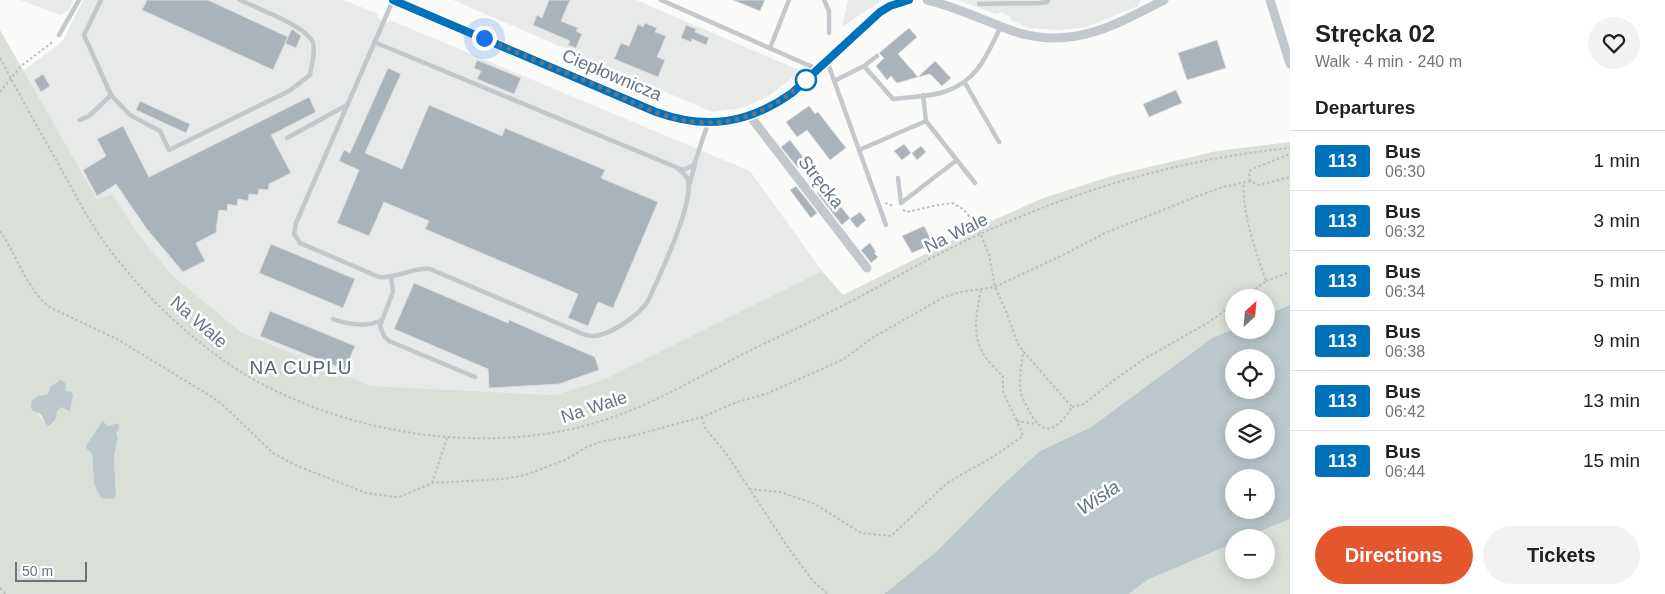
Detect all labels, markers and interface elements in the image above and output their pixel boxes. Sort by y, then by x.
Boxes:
button: heart [1588,17,1640,69]
text: Stręcka 02 [1315,20,1435,47]
your location [472,26,497,51]
street label: Ciepłownicza [559,45,666,105]
text: Walk · 4 min · 240 m [1315,53,1462,70]
unlabelled marker [795,69,817,91]
text: Departures [1315,97,1415,118]
text: Bus [1385,141,1421,162]
text: 1 min [1594,150,1640,171]
text: 113 [1328,151,1357,171]
street label: Stręcka [794,152,848,213]
text: 06:30 [1385,163,1425,180]
text: Bus [1385,201,1421,222]
street label: Na Wale [921,209,991,257]
text: 3 min [1594,210,1640,231]
text: 113 [1328,211,1357,231]
text: 06:32 [1385,223,1425,240]
text: Bus [1385,261,1421,282]
text: 5 min [1594,270,1640,291]
text: 113 [1328,271,1357,291]
text: 06:34 [1385,283,1425,300]
north arrow [1225,289,1275,339]
map controls [1225,289,1275,579]
street label: Na Wale [167,292,231,352]
text: Bus [1385,321,1421,342]
text: 9 min [1594,330,1640,351]
text: 113 [1328,331,1357,351]
text: 06:38 [1385,343,1425,360]
button: locate [1225,349,1275,399]
district label: NA CUPLU [249,357,353,378]
text: Bus [1385,381,1421,402]
street label: Na Wale [558,387,630,427]
text: 13 min [1583,390,1640,411]
text: 113 [1328,391,1357,411]
text: 06:42 [1385,403,1425,420]
button: layers [1225,409,1275,459]
text: Bus [1385,441,1421,462]
text: 15 min [1583,450,1640,471]
text: 113 [1328,451,1357,471]
text: 06:44 [1385,463,1425,480]
button: + [1225,469,1275,519]
water label: Wisła [1073,476,1123,519]
button: Directions [1315,526,1473,584]
button: Tickets [1483,526,1640,584]
button: − [1225,529,1275,579]
scale bar [15,559,88,582]
text: 50 m [22,563,53,579]

